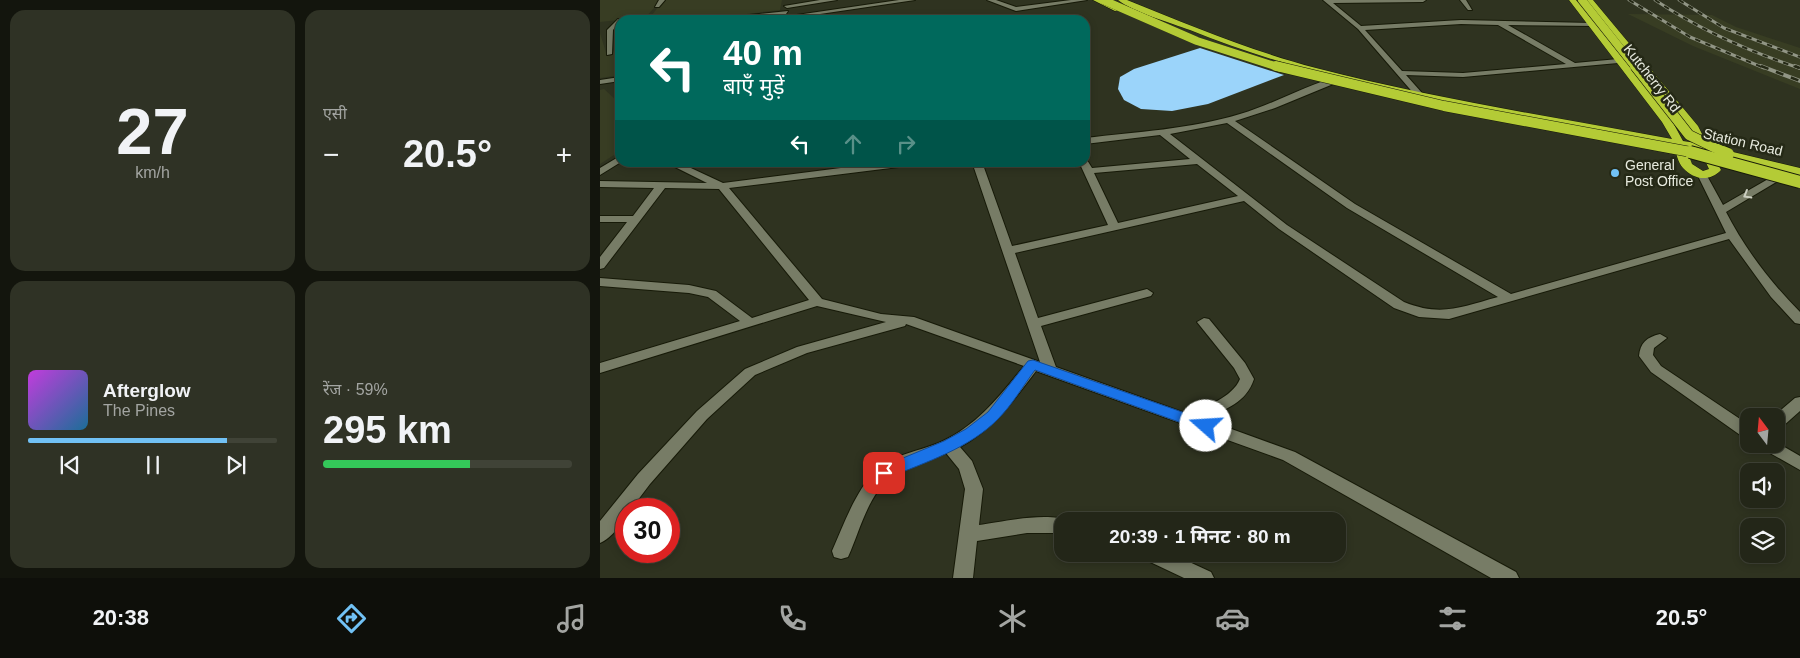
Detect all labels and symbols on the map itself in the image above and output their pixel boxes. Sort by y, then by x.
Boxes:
street label: Kutcherry Rd [1621,41,1683,115]
street label: Station Road [1702,125,1784,159]
place label: General Post Office [1625,157,1693,189]
marker: General Post Office [1609,167,1621,179]
one-way arrow [1744,188,1753,198]
position arrow [1179,399,1231,451]
north arrow [1740,408,1785,452]
pin [863,452,905,494]
speed limit sign: 30 [615,498,680,563]

